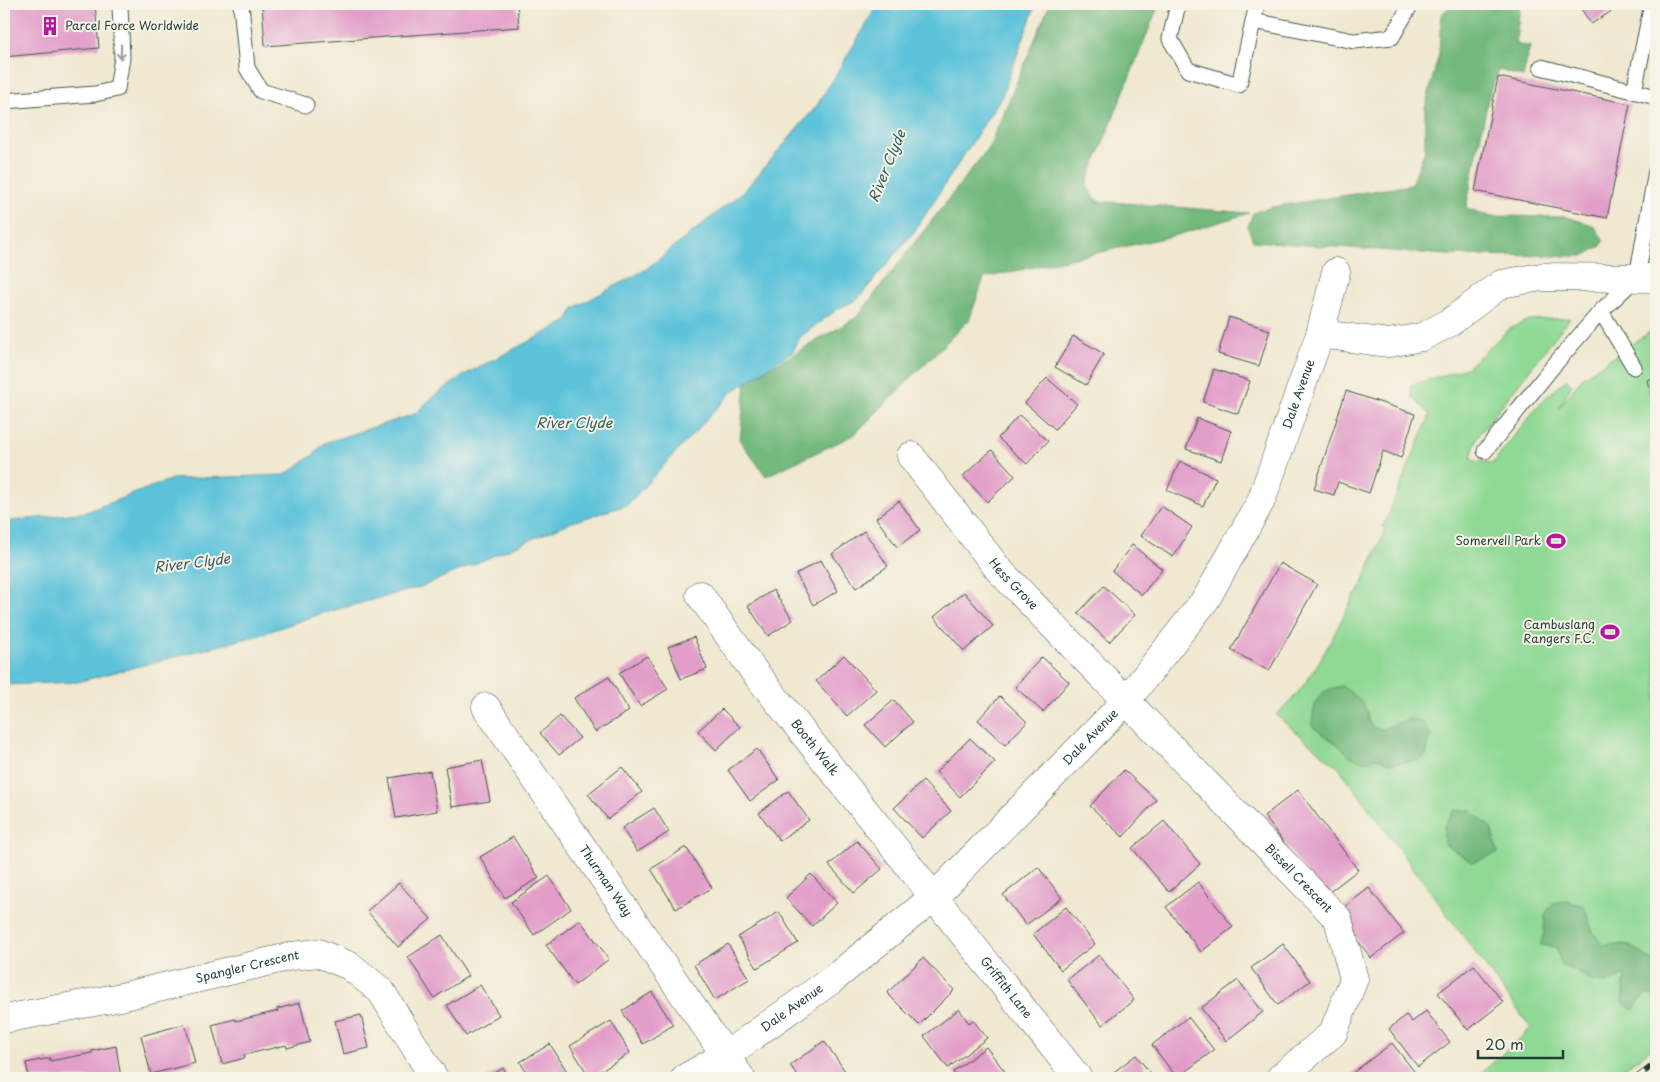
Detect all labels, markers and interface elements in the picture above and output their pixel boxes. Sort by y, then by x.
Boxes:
building icon: Parcel Force Worldwide [39,15,61,37]
place label: Parcel Force Worldwide [65,16,199,34]
one-way arrow [117,44,126,60]
water label: River Clyde [863,125,911,205]
street label: Dale Avenue [1277,356,1319,431]
water label: River Clyde [536,412,614,433]
sports icon: Somervell Park [1545,530,1567,552]
place label: Somervell Park [1455,531,1541,549]
water label: River Clyde [153,547,233,578]
street label: Hess Grove [985,554,1043,613]
place label: Cambuslang Rangers F.C. [1523,615,1595,647]
sports icon: Cambuslang Rangers F.C. [1599,621,1621,643]
street label: Dale Avenue [1058,704,1122,769]
street label: Booth Walk [787,715,844,779]
street label: Bissell Crescent [1261,839,1337,916]
street label: Thurman Way [575,841,637,920]
street label: Spangler Crescent [194,945,300,987]
street label: Griffith Lane [977,952,1037,1022]
street label: Dale Avenue [757,979,827,1036]
scale bar [1478,1027,1562,1059]
text: 20 m [1485,1032,1524,1055]

